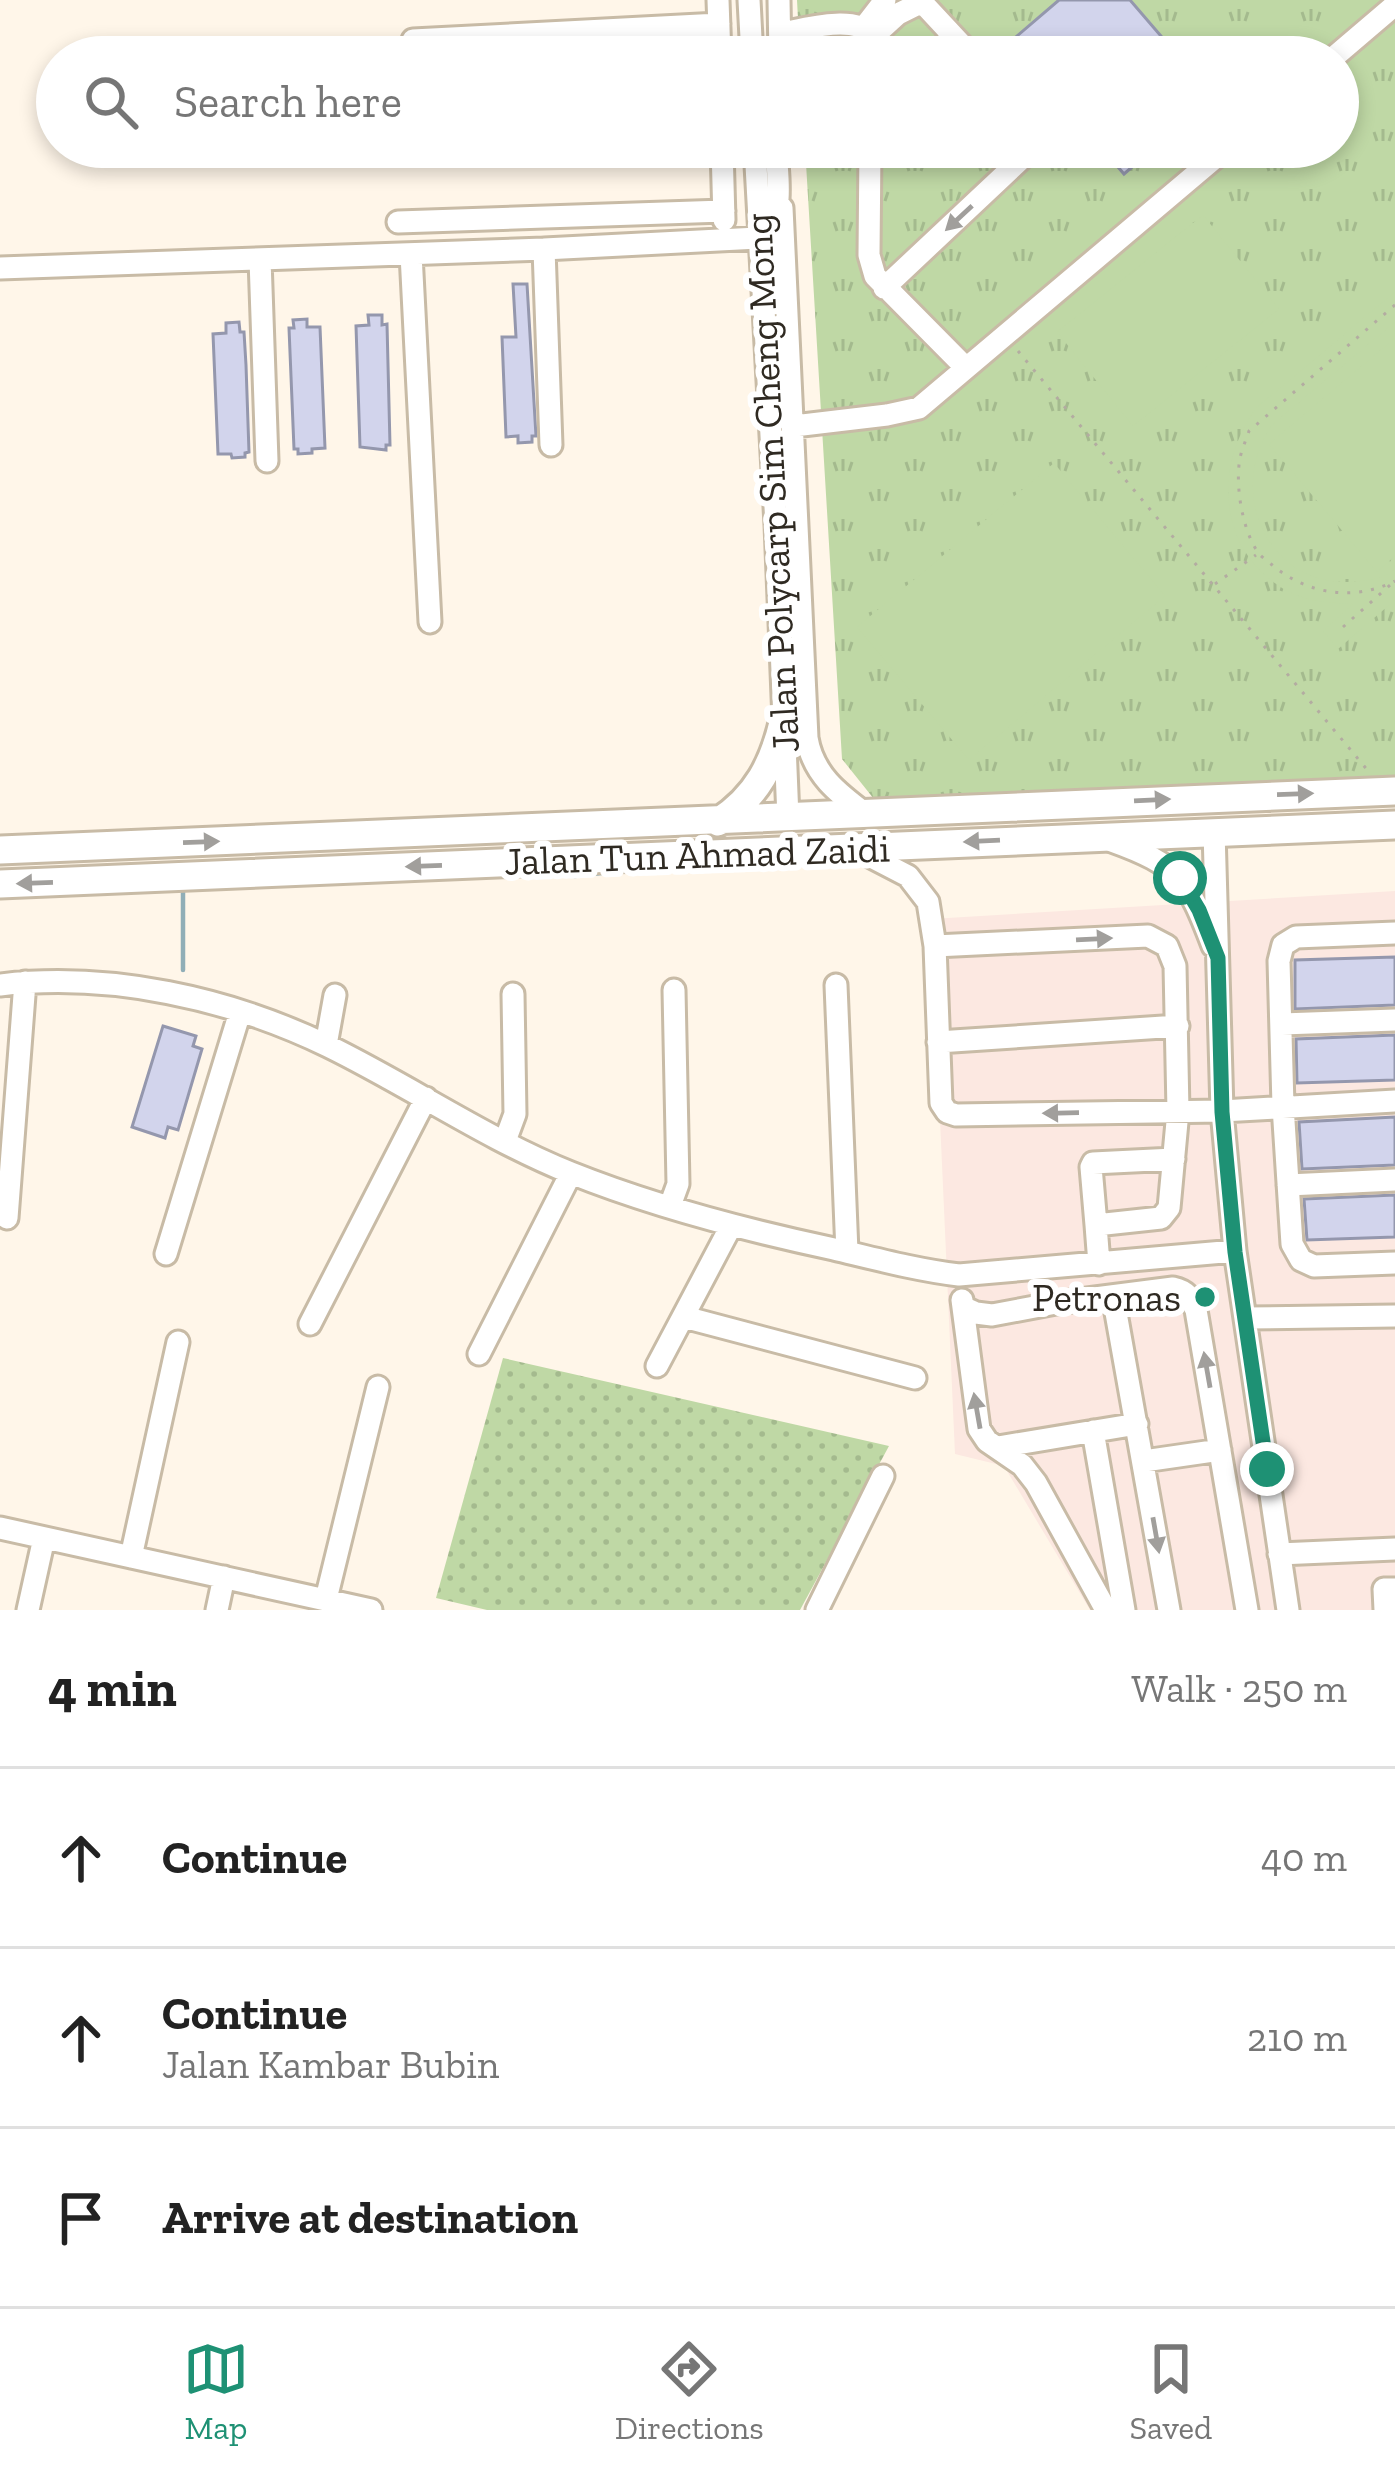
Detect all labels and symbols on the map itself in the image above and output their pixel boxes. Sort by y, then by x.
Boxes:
one-way arrow [945,203,974,231]
street label: Jalan Polycarp Sim Cheng Mong [734,212,809,754]
one-way arrow [1277,785,1315,804]
one-way arrow [1134,790,1172,809]
street label: Jalan Tun Ahmad Zaidi [503,824,891,885]
one-way arrow [183,832,221,851]
one-way arrow [962,832,1000,851]
route start [1153,851,1207,905]
one-way arrow [404,857,442,876]
one-way arrow [15,874,53,893]
one-way arrow [1076,929,1114,948]
one-way arrow [1041,1104,1079,1123]
place label: Petronas [1032,1274,1181,1321]
marker: Petronas [1192,1284,1218,1310]
one-way arrow [1197,1351,1215,1389]
one-way arrow [967,1391,986,1429]
route end [1240,1442,1294,1496]
one-way arrow [1148,1516,1166,1554]

